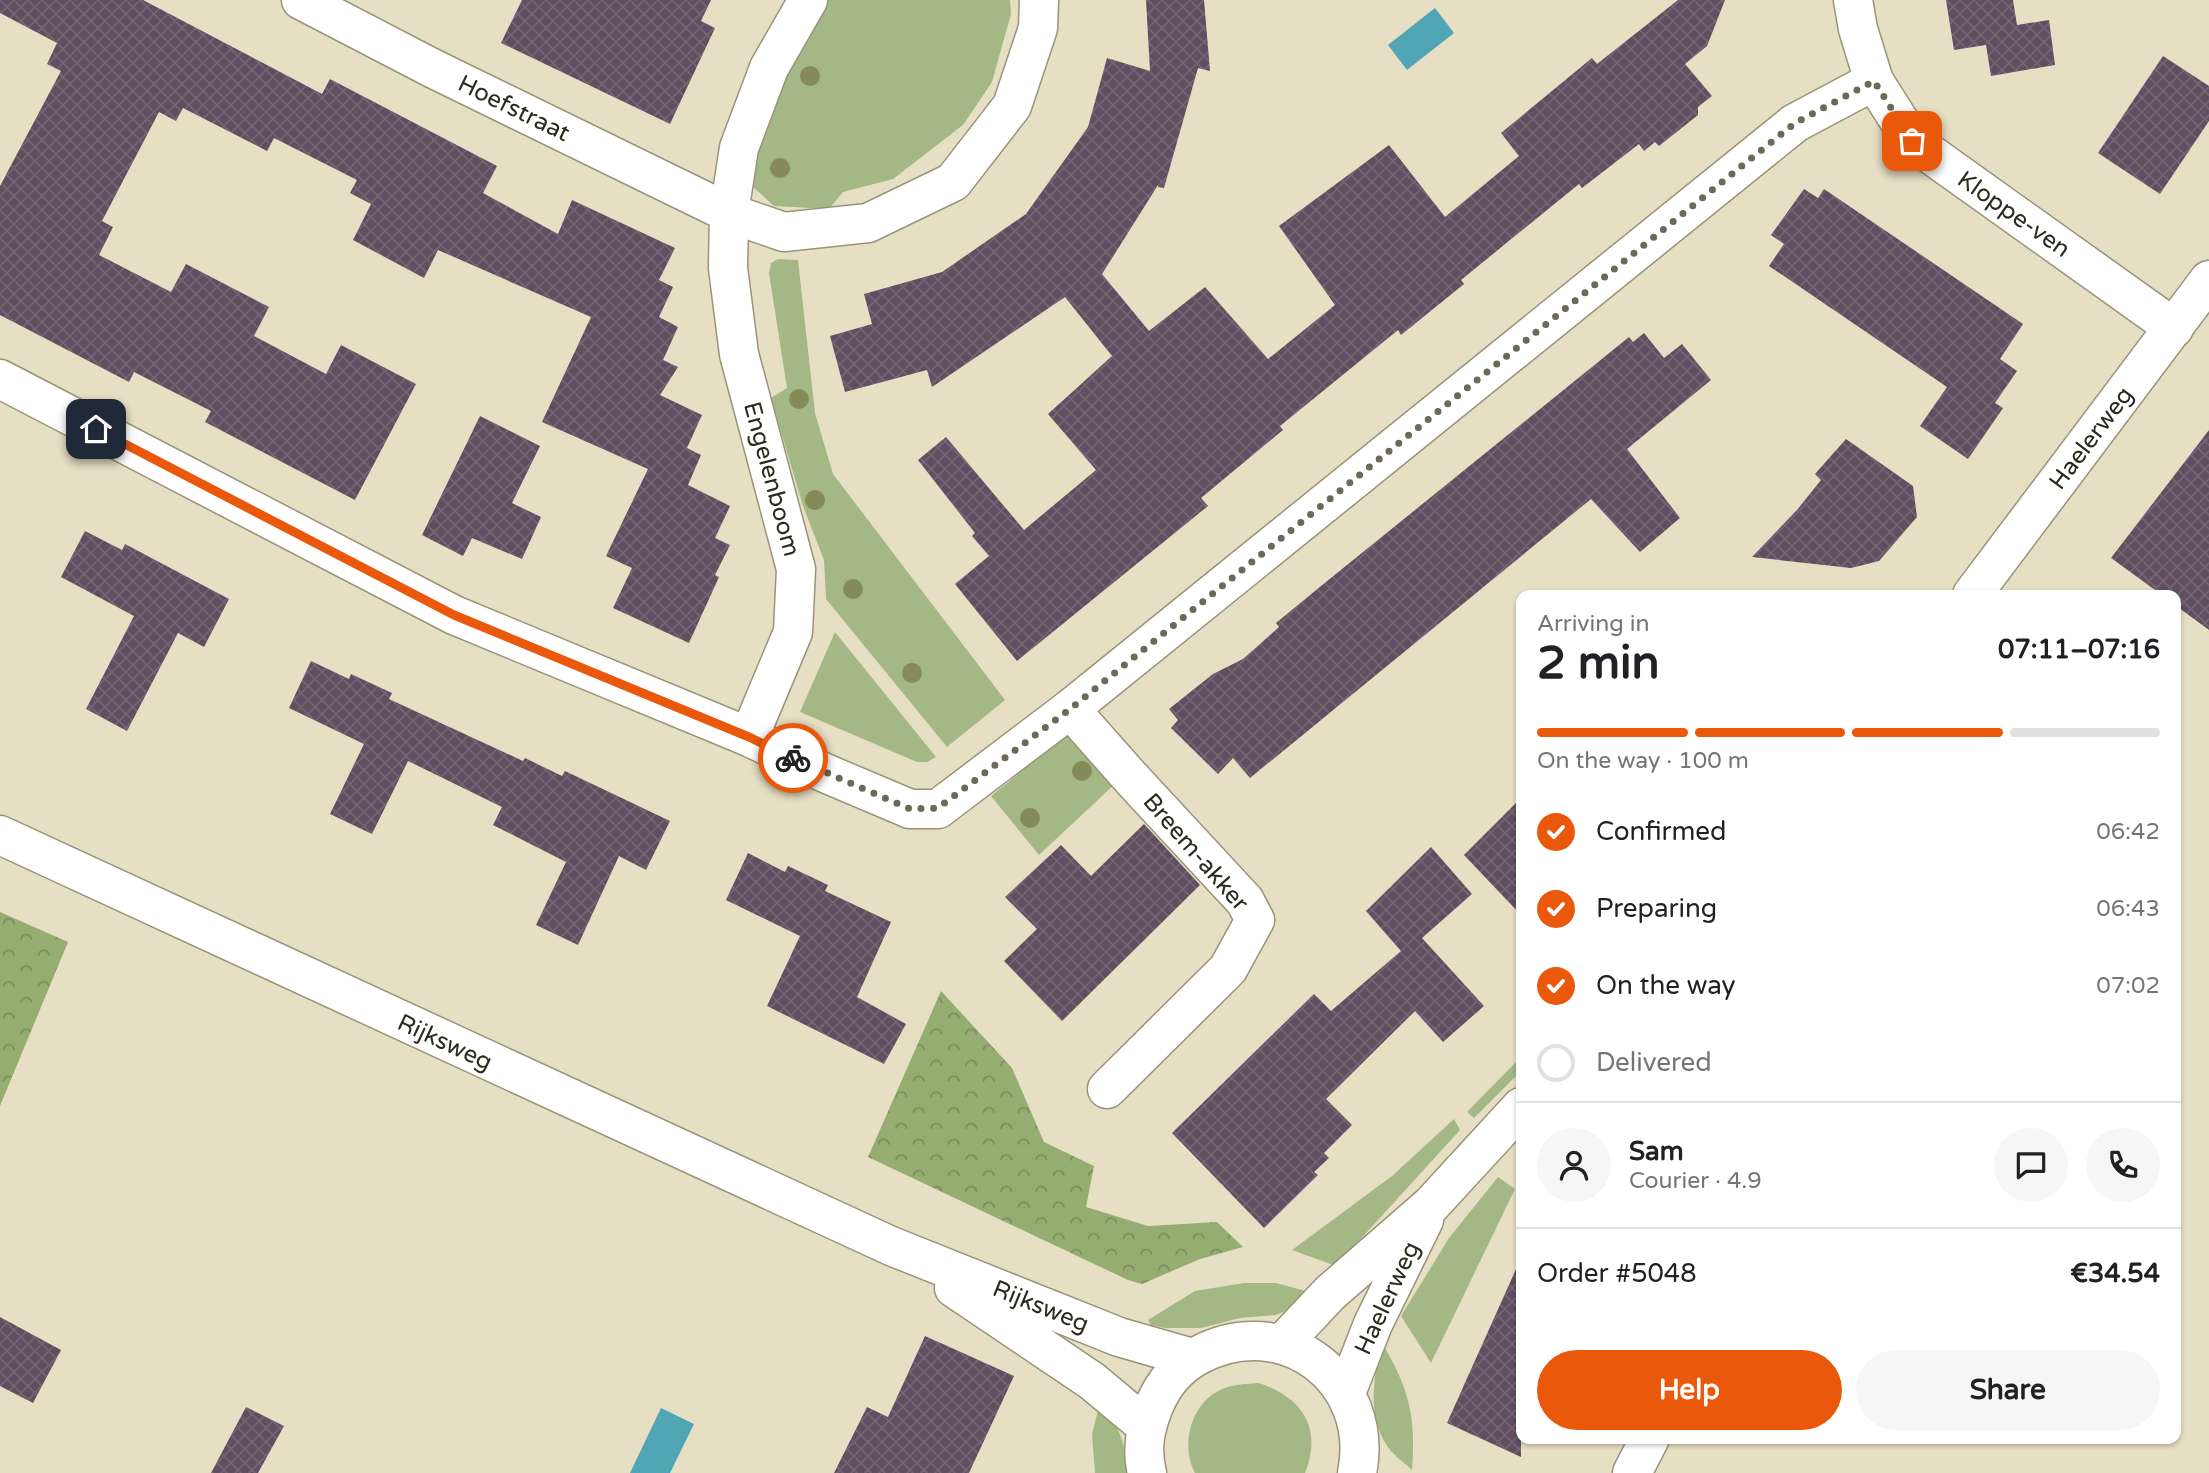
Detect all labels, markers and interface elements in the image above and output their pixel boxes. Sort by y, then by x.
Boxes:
street label: Hoefstraat [453,69,574,148]
pin [1882,111,1942,171]
icon: bag [1893,122,1931,160]
street label: Kloppe-ven [1952,165,2076,264]
street label: Haelerweg [2043,381,2140,496]
pin [66,399,126,459]
street label: Engelenboom [737,399,806,560]
icon: home [77,410,115,448]
text: Arriving in [1537,610,1650,638]
text: 07:11–07:16 [1998,634,2160,665]
text: 2 min [1537,636,1660,691]
courier [758,723,828,793]
icon: bike [774,739,812,777]
text: On the way · 100 m [1537,747,1749,775]
street label: Breem-akker [1137,788,1255,918]
icon: check [1537,813,1575,851]
text: Confirmed [1596,816,1726,847]
text: 06:42 [2096,818,2160,846]
icon: check [1537,890,1575,928]
text: Preparing [1596,893,1717,924]
text: 06:43 [2096,895,2160,923]
icon: check [1537,967,1575,1005]
text: On the way [1596,970,1736,1001]
text: 07:02 [2096,972,2160,1000]
street label: Rijksweg [393,1008,497,1077]
text: Delivered [1596,1047,1712,1078]
button: person [1537,1128,1611,1202]
button: chat [1994,1128,2068,1202]
button: phone [2086,1128,2160,1202]
text: Sam [1629,1136,1684,1167]
text: Courier · 4.9 [1629,1167,1762,1195]
street label: Haelerweg [1349,1237,1426,1359]
text: Order #5048 [1537,1258,1697,1289]
text: €34.54 [2070,1258,2160,1289]
street label: Rijksweg [989,1274,1093,1339]
button: Help [1537,1350,1842,1430]
button: Share [1856,1350,2160,1430]

